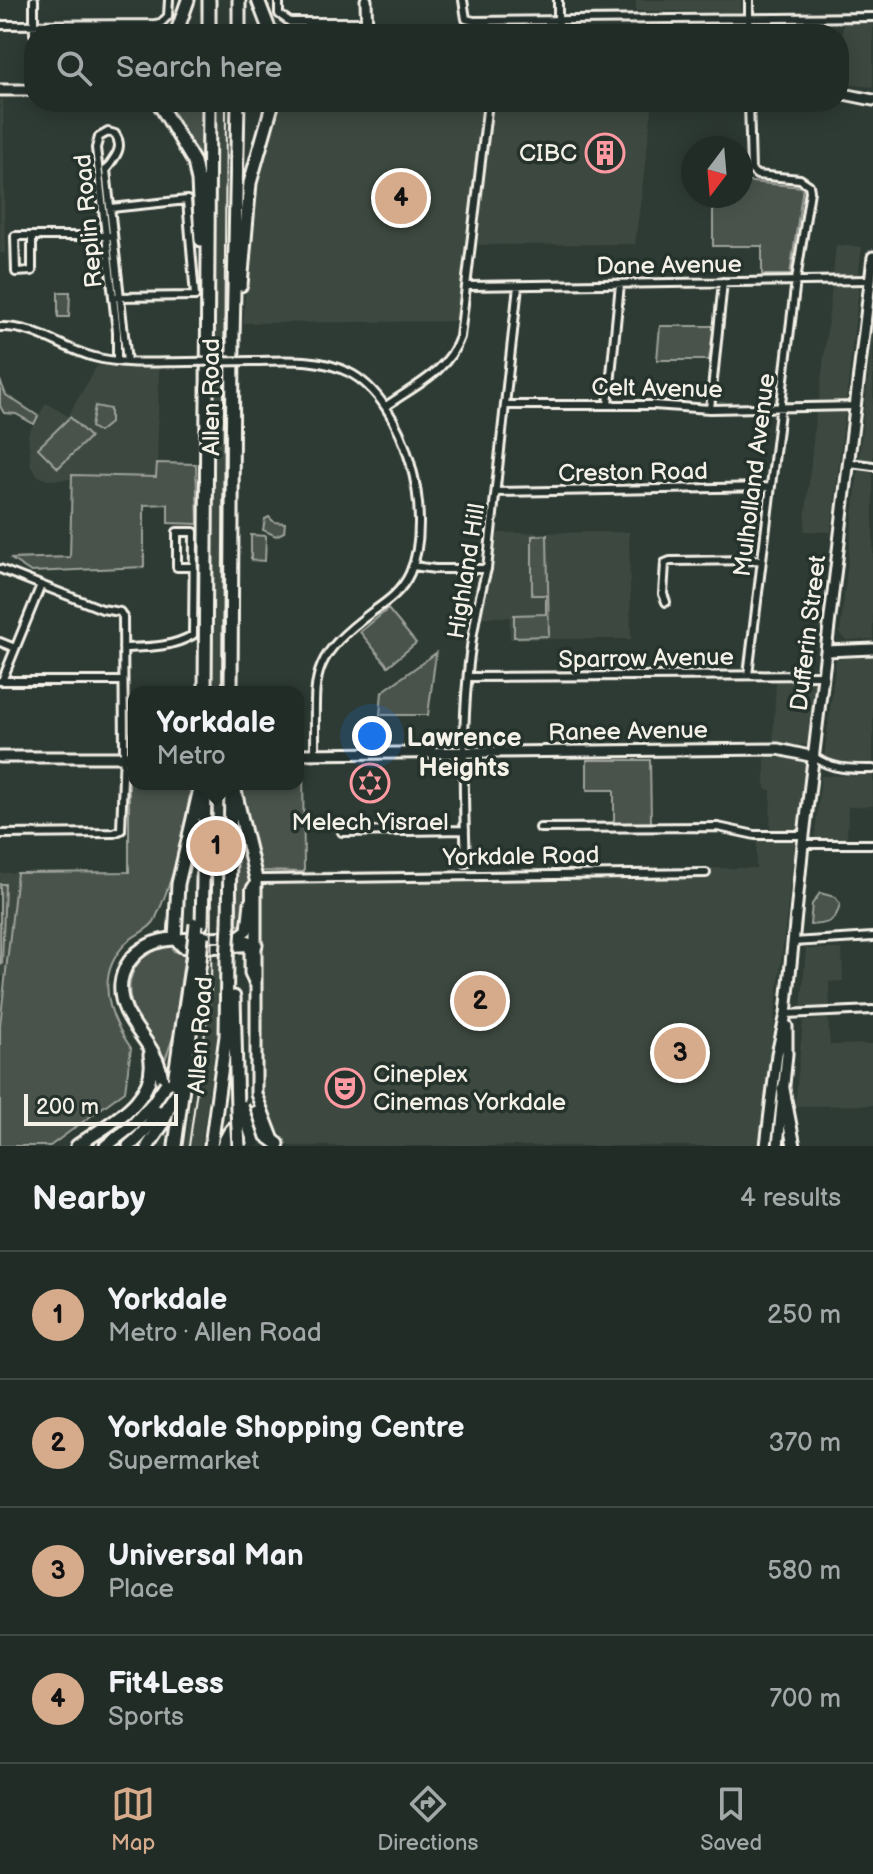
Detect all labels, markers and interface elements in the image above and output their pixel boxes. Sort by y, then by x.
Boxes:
search box [24,24,849,112]
icon: search [52,46,96,90]
text: Search here [116,50,282,86]
building icon: CIBC [584,132,626,174]
north arrow [681,136,753,208]
place label: CIBC [519,139,577,168]
street label: Replin Road [68,153,109,289]
pin: 4 [375,168,427,228]
street label: Dane Avenue [596,250,742,281]
street label: Allen Road [197,338,226,456]
street label: Mulholland Avenue [728,372,781,578]
street label: Celt Avenue [591,373,723,404]
street label: Creston Road [558,457,708,488]
street label: Highland Hill [441,501,492,641]
street label: Dufferin Street [785,553,833,713]
street label: Sparrow Avenue [558,642,734,675]
popup [128,686,304,790]
text: Yorkdale [156,705,276,741]
your location [352,716,392,756]
street label: Ranee Avenue [548,716,708,747]
district label: Lawrence Heights [407,723,521,784]
text: Metro [156,741,226,772]
synagogue icon: Melech Yisrael [349,762,391,804]
place label: Melech Yisrael [291,808,449,837]
pin: 1 [190,816,242,876]
street label: Yorkdale Road [441,841,600,872]
pin: 2 [454,971,506,1031]
street label: Allen Road [182,975,219,1095]
pin: 3 [654,1023,706,1083]
place label: Cineplex Cinemas Yorkdale [373,1060,566,1117]
theatre icon: Cineplex Cinemas Yorkdale [324,1067,366,1109]
scale bar [24,1090,178,1126]
text: 200 m [36,1094,99,1121]
text: Nearby [32,1178,146,1219]
text: 4 results [740,1183,841,1214]
text: Yorkdale [108,1282,227,1318]
text: 1 [53,1300,63,1331]
text: 250 m [767,1300,841,1331]
text: Metro · Allen Road [108,1318,322,1349]
text: Yorkdale Shopping Centre [108,1410,465,1446]
text: 2 [50,1428,66,1459]
text: 370 m [768,1428,841,1459]
text: Supermarket [108,1446,259,1477]
text: Universal Man [108,1538,304,1574]
text: 3 [50,1556,66,1587]
text: 580 m [767,1556,841,1587]
text: Place [108,1574,174,1605]
text: Fit4Less [108,1666,224,1702]
text: 4 [50,1684,66,1715]
text: 700 m [769,1684,841,1715]
text: Sports [108,1702,184,1733]
tab: Map [111,1782,155,1857]
tab: Directions [377,1782,478,1857]
tab: Saved [700,1782,762,1857]

